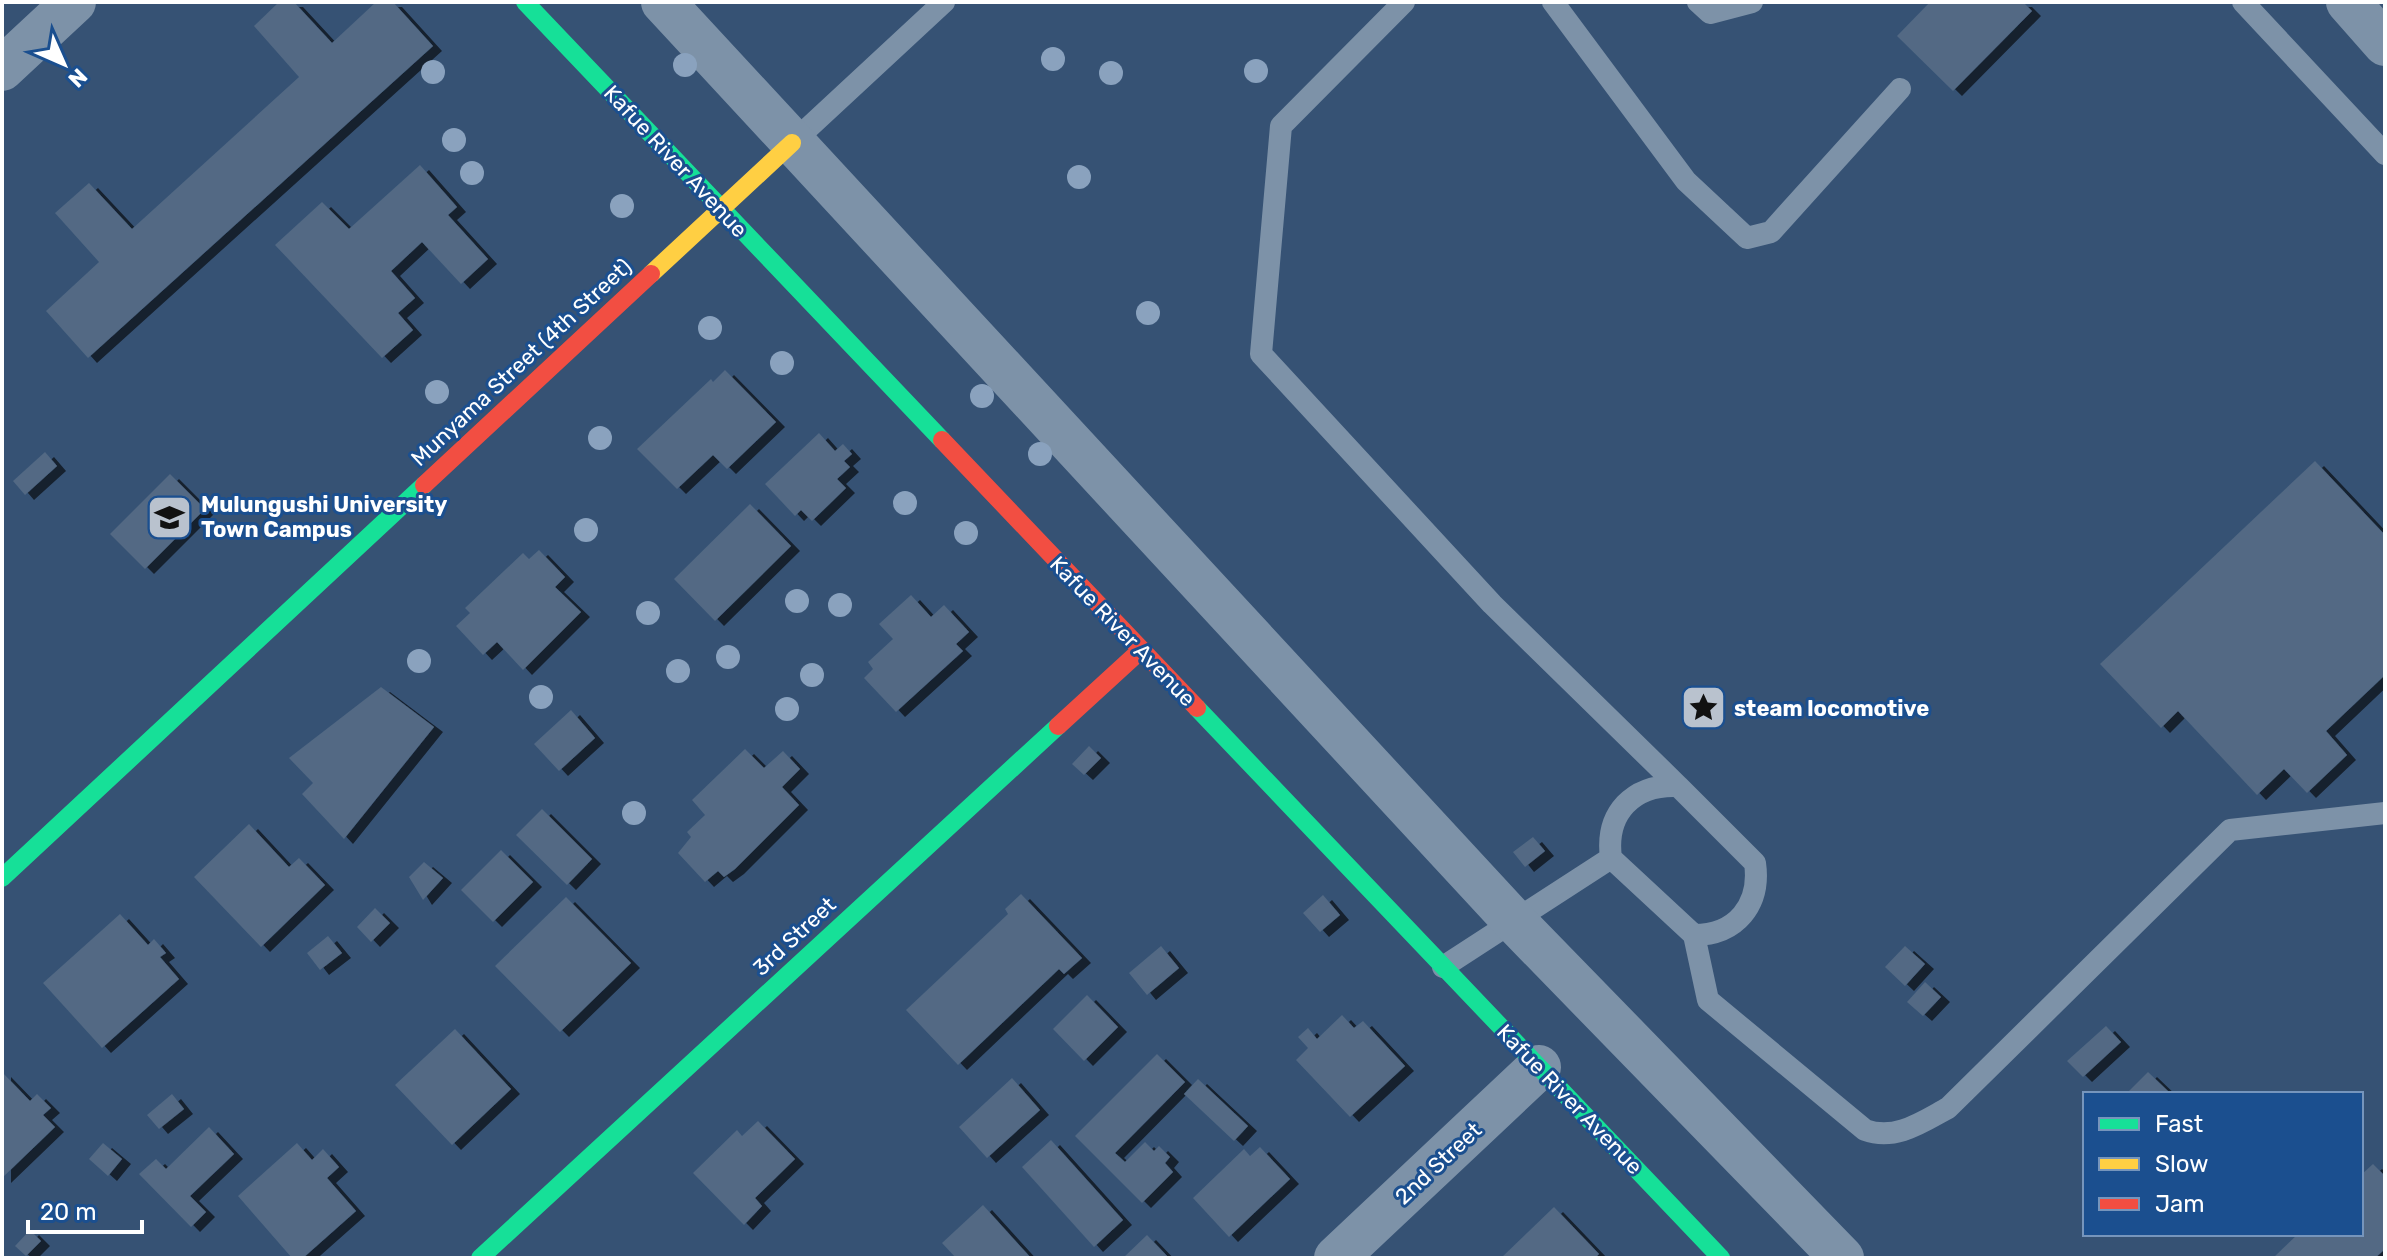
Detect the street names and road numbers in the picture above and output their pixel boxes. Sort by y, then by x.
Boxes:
street label: Kafue River Avenue [598,80,753,243]
street label: Munyama Street (4th Street) [405,253,637,472]
street label: Kafue River Avenue [1044,551,1201,712]
street label: 3rd Street [747,891,842,982]
street label: Kafue River Avenue [1491,1019,1648,1180]
street label: 2nd Street [1390,1116,1487,1210]

